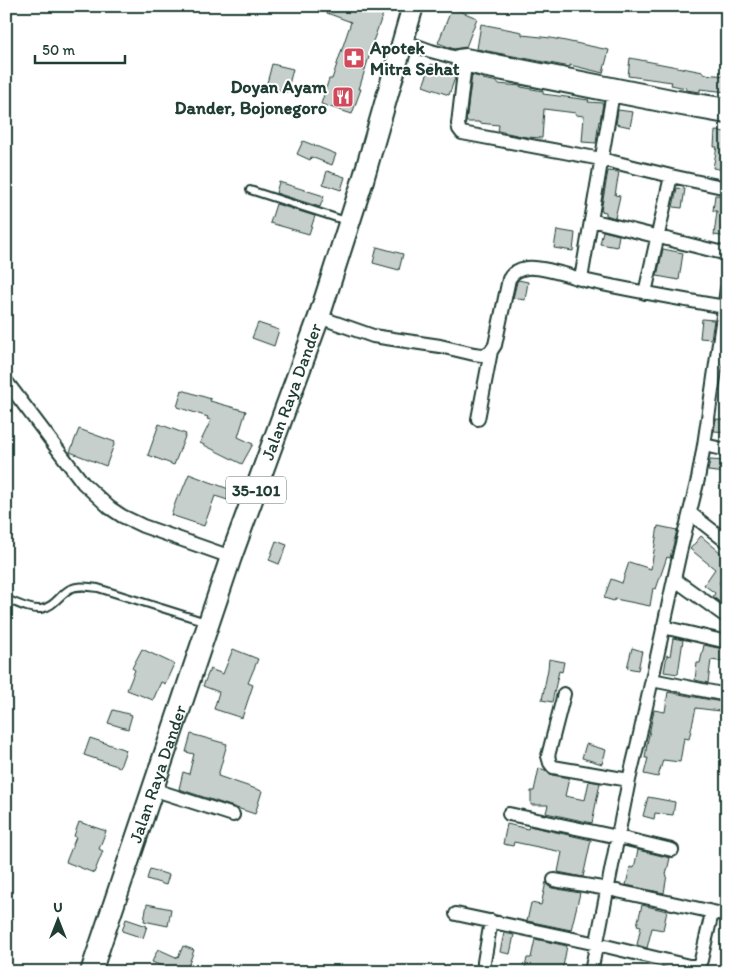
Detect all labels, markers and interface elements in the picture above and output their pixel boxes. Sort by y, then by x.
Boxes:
scale bar [35,32,125,64]
place label: Apotek Mitra Sehat [369,37,460,80]
text: 50 m [42,41,75,59]
pharmacy icon: Apotek Mitra Sehat [342,46,366,70]
place label: Doyan Ayam Dander, Bojonegoro [175,76,328,119]
restaurant icon: Doyan Ayam Dander, Bojonegoro [331,85,355,109]
street label: Jalan Raya Dander [256,319,327,463]
road number: 35-101 [226,476,286,504]
street label: Jalan Raya Dander [124,701,192,846]
north arrow [32,896,82,946]
text: U [53,899,63,916]

